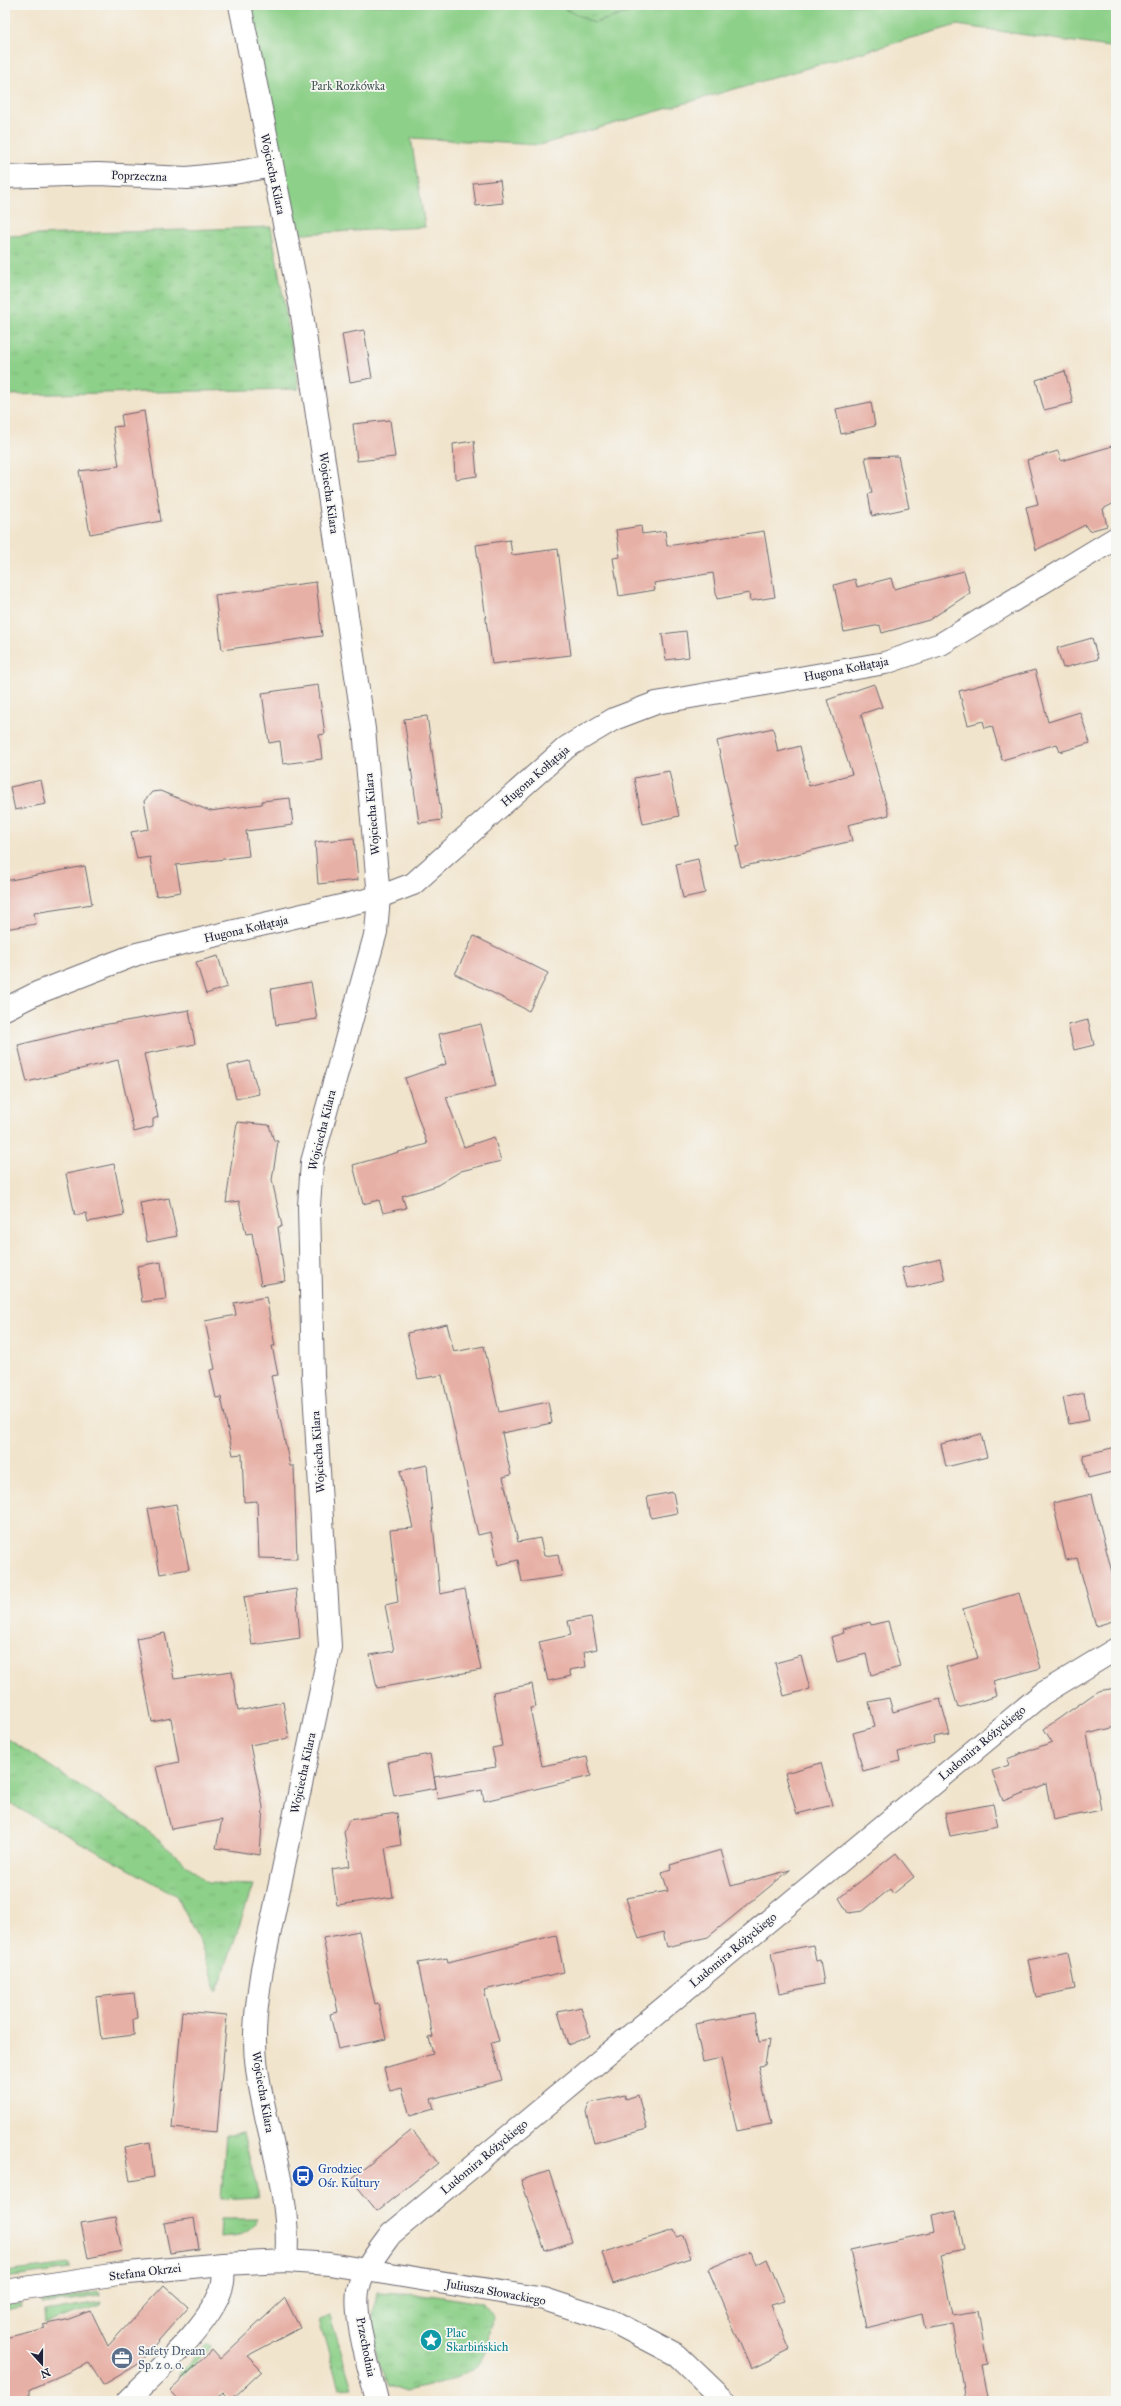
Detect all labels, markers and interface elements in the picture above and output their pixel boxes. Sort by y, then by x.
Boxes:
park label: Park Rozkówka [311,79,386,93]
street label: Wojciecha Kilara [258,132,289,217]
street label: Poprzeczna [111,168,168,184]
street label: Wojciecha Kilara [316,451,342,536]
street label: Hugona Kołłątaja [803,654,891,685]
street label: Hugona Kołłątaja [498,742,573,810]
street label: Wojciecha Kilara [361,771,383,856]
street label: Hugona Kołłątaja [203,912,291,946]
street label: Wojciecha Kilara [305,1087,339,1172]
street label: Wojciecha Kilara [308,1410,328,1494]
street label: Ludomira Różyckiego [936,1703,1029,1784]
street label: Wojciecha Kilara [288,1730,319,1815]
street label: Ludomira Różyckiego [687,1910,780,1991]
street label: Wojciecha Kilara [249,2050,277,2135]
street label: Ludomira Różyckiego [438,2117,531,2198]
place label: Grodziec Ośr. Kultury [318,2162,380,2190]
bus stop icon: Grodziec Ośr. Kultury [290,2163,316,2189]
street label: Stefana Okrzei [108,2261,182,2283]
street label: Juliusza Słowackiego [443,2276,547,2309]
street label: Przechodnia [353,2316,379,2379]
place label: Plac Skarbińskich [446,2326,509,2354]
place icon: Plac Skarbińskich [418,2327,444,2353]
north arrow [22,2344,62,2384]
place label: Safety Dream Sp. z o. o. [138,2344,205,2372]
office icon: Safety Dream Sp. z o. o. [109,2345,135,2371]
text: N [38,2365,52,2381]

